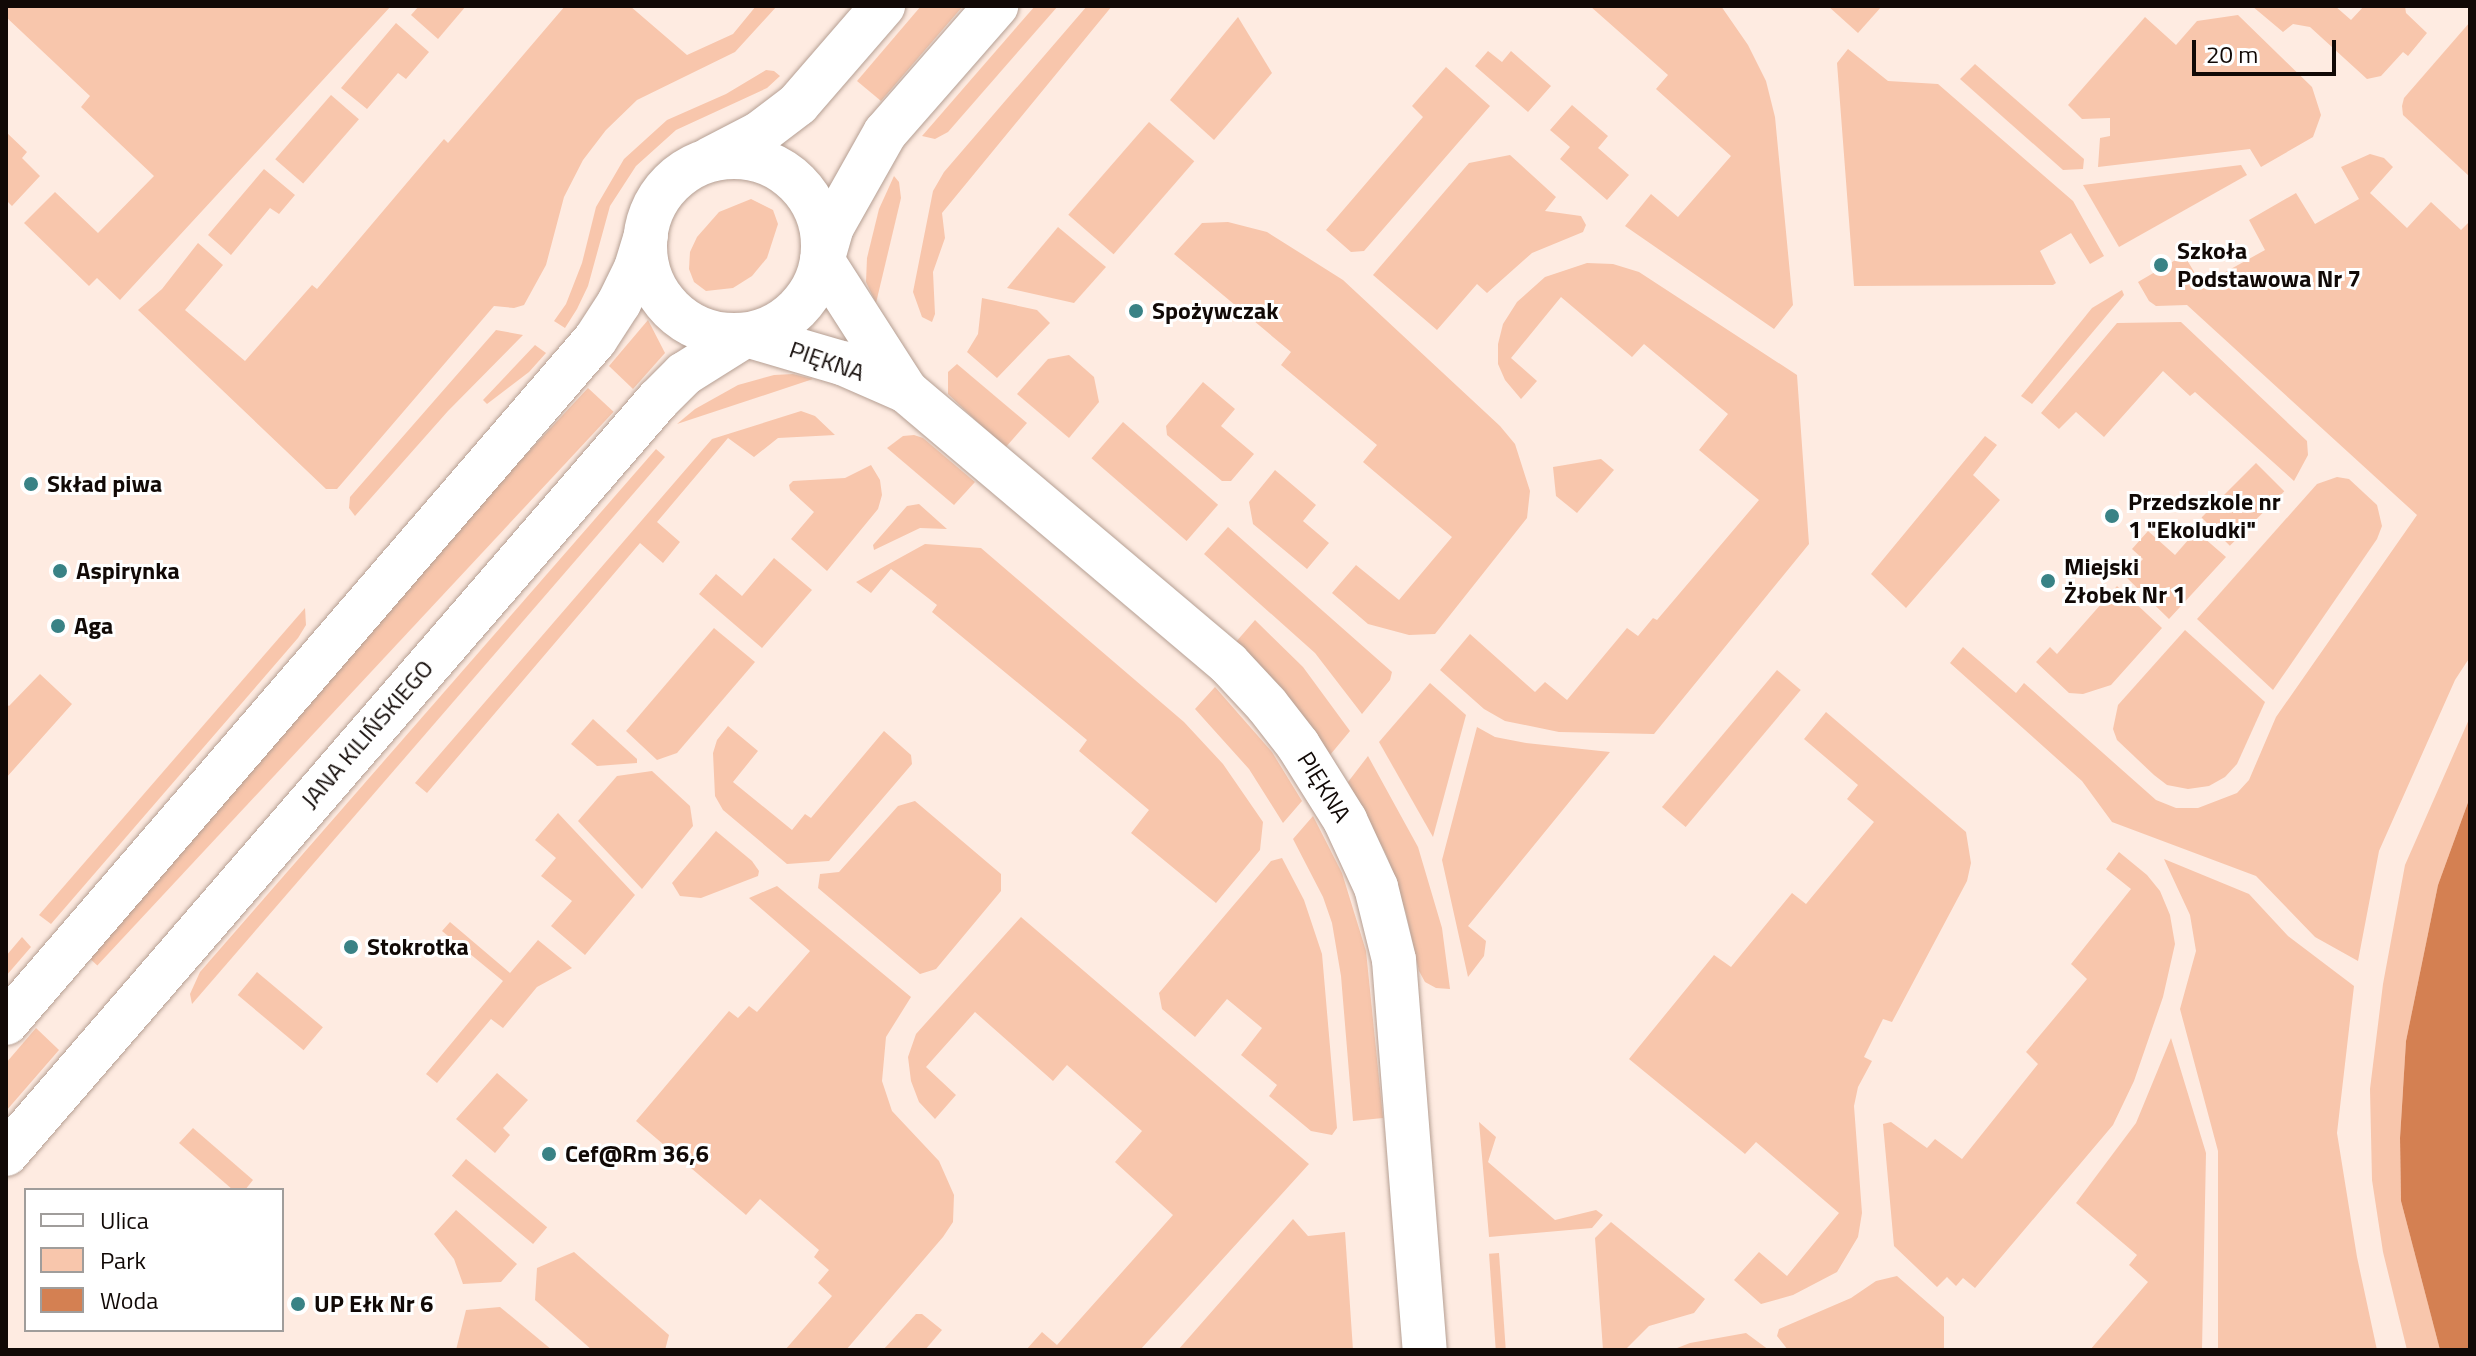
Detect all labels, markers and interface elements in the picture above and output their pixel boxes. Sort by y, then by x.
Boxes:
scale bar [2196,24,2340,74]
text: 20 m [2206,36,2258,72]
place label: Szkoła Podstawowa Nr 7 [2177,237,2361,293]
marker: Szkoła Podstawowa Nr 7 [2152,256,2170,274]
place label: Spożywczak [1152,297,1279,325]
marker: Spożywczak [1127,302,1145,320]
street label: PIĘKNA [786,335,868,387]
place label: Skład piwa [47,470,162,498]
marker: Skład piwa [22,475,40,493]
place label: Przedszkole nr 1 "Ekoludki" [2128,488,2281,544]
marker: Przedszkole nr 1 "Ekoludki" [2103,507,2121,525]
place label: Miejski Żłobek Nr 1 [2064,553,2186,609]
place label: Aspirynka [76,557,180,585]
marker: Aspirynka [51,562,69,580]
marker: Miejski Żłobek Nr 1 [2039,572,2057,590]
place label: Aga [74,612,113,640]
marker: Aga [49,617,67,635]
street label: JANA KILIŃSKIEGO [295,654,439,814]
street label: PIĘKNA [1291,746,1357,828]
place label: Stokrotka [367,933,469,961]
marker: Stokrotka [342,938,360,956]
place label: Cef@Rm 36,6 [565,1140,709,1168]
marker: Cef@Rm 36,6 [540,1145,558,1163]
legend [24,1188,284,1332]
text: Ulica [100,1202,149,1238]
text: Park [100,1242,146,1278]
text: Woda [100,1282,158,1318]
place label: UP Ełk Nr 6 [314,1290,433,1318]
marker: UP Ełk Nr 6 [289,1295,307,1313]

